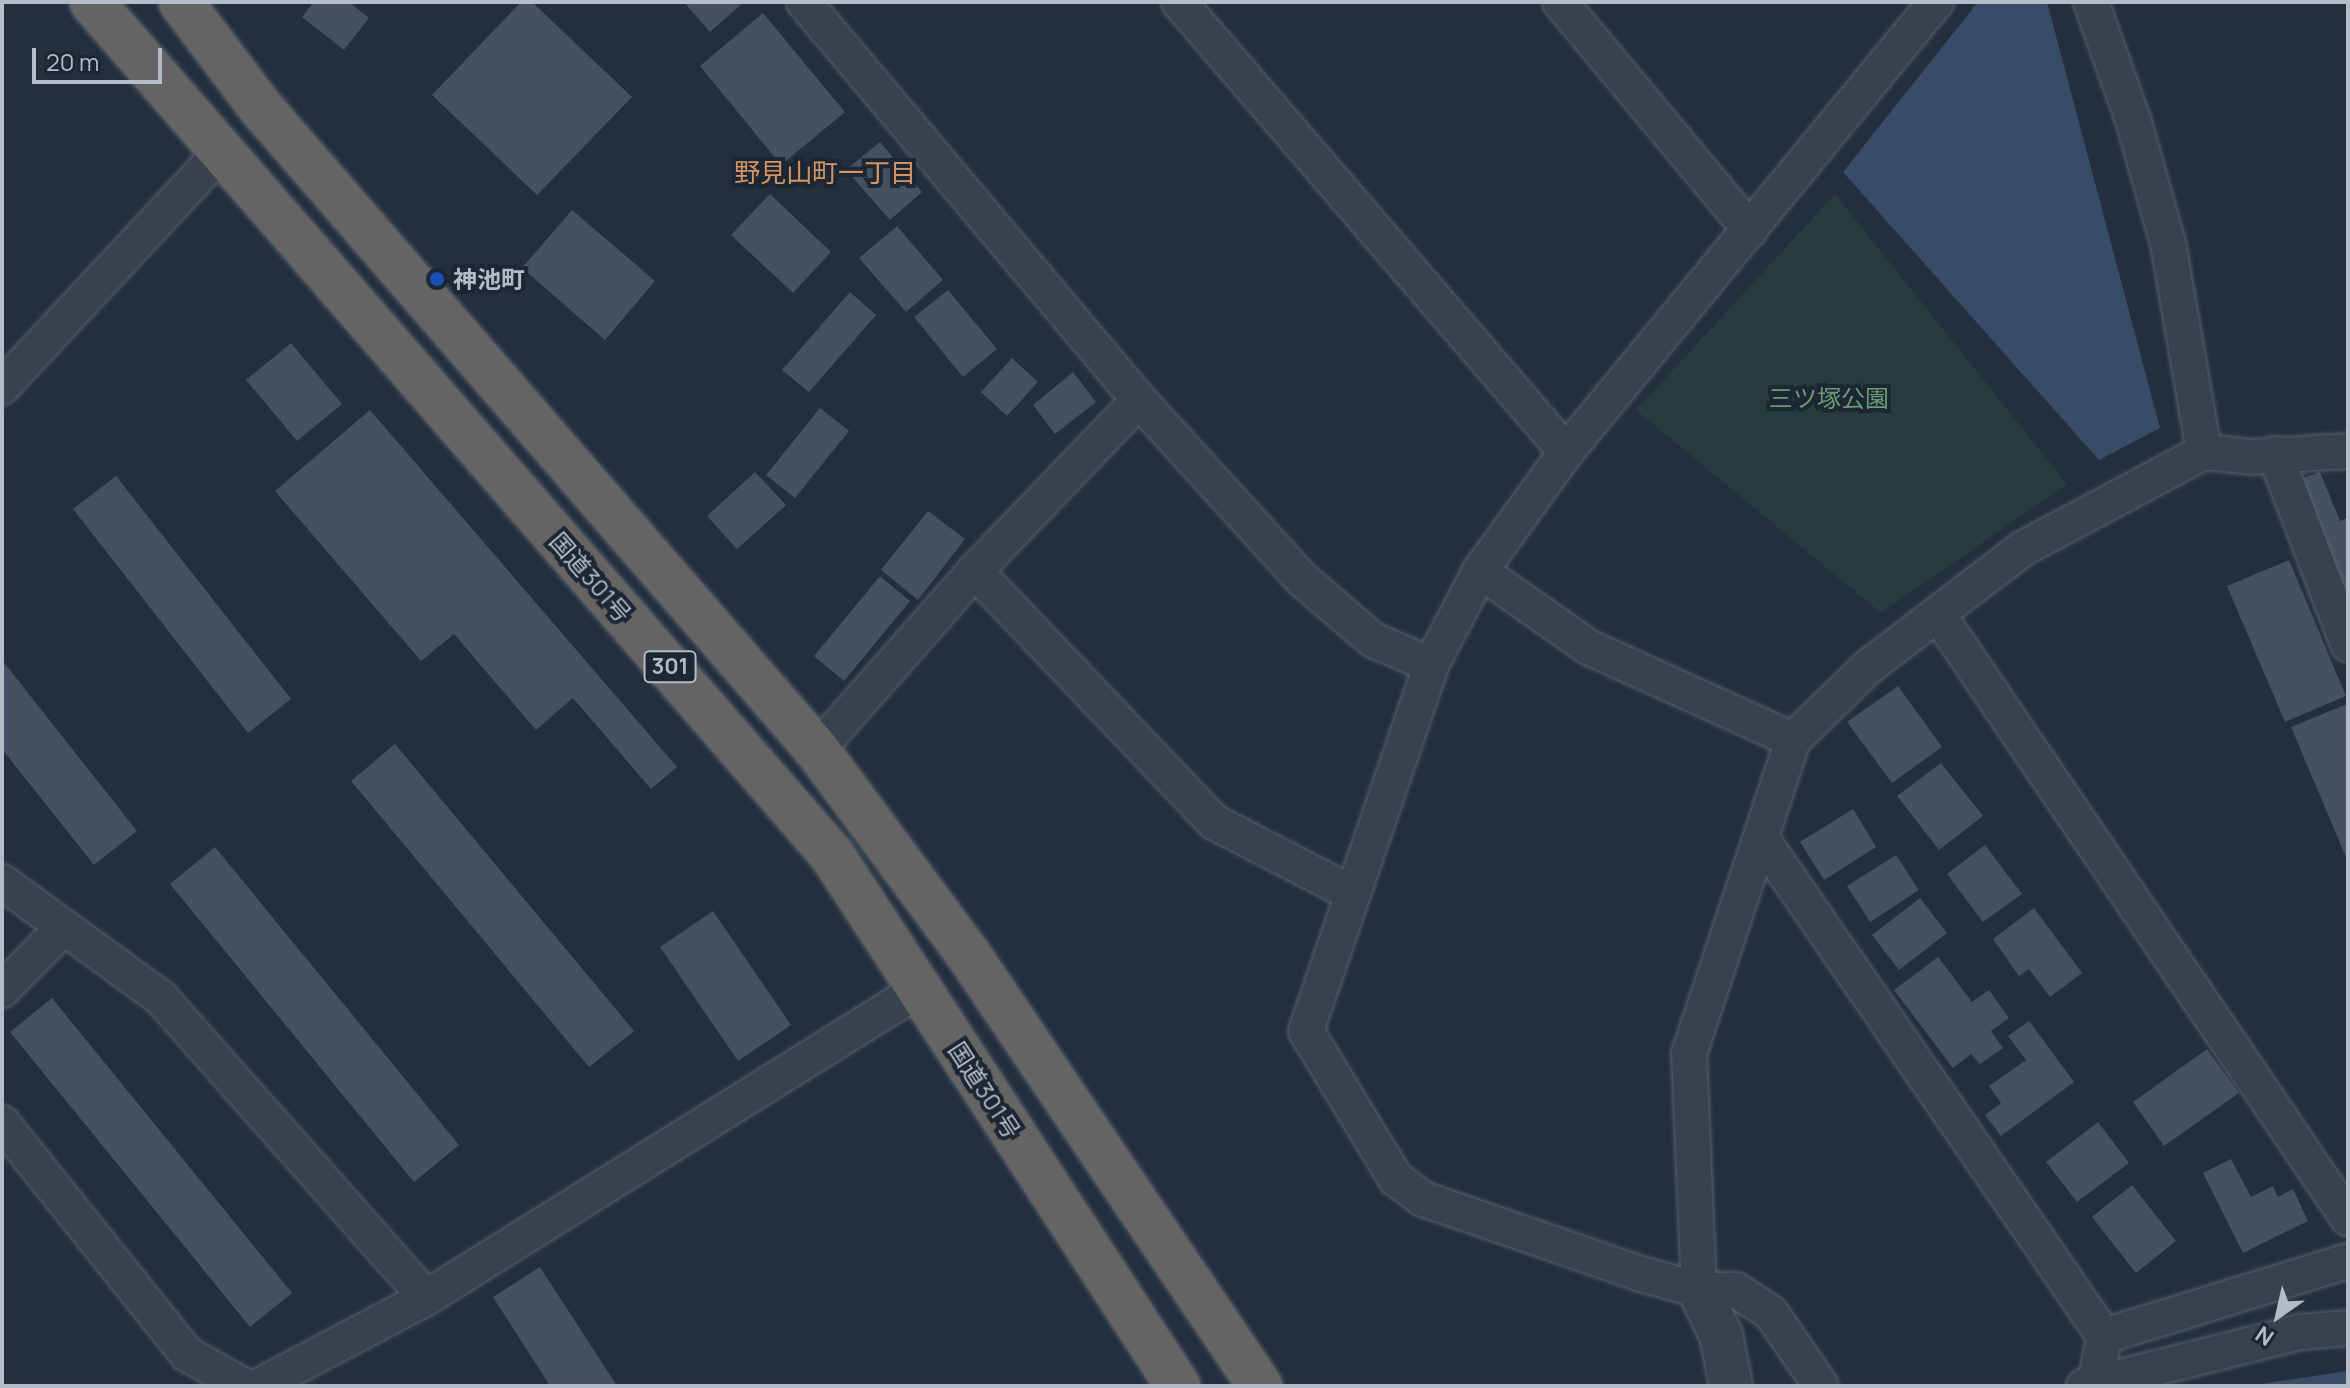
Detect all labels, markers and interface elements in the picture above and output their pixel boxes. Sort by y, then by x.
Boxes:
scale bar [36,32,166,82]
text: 20 m [46,45,99,78]
district label: 野見山町一丁目 [734,157,916,189]
place label: 神池町 [453,265,525,293]
marker: 神池町 [428,270,446,288]
park label: 三ツ塚公園 [1769,384,1889,412]
street label: 国道301号 [544,526,638,628]
road number: 301 [642,649,698,685]
street label: 国道301号 [943,1036,1027,1144]
north arrow [2238,1276,2318,1356]
text: N [2250,1319,2280,1353]

